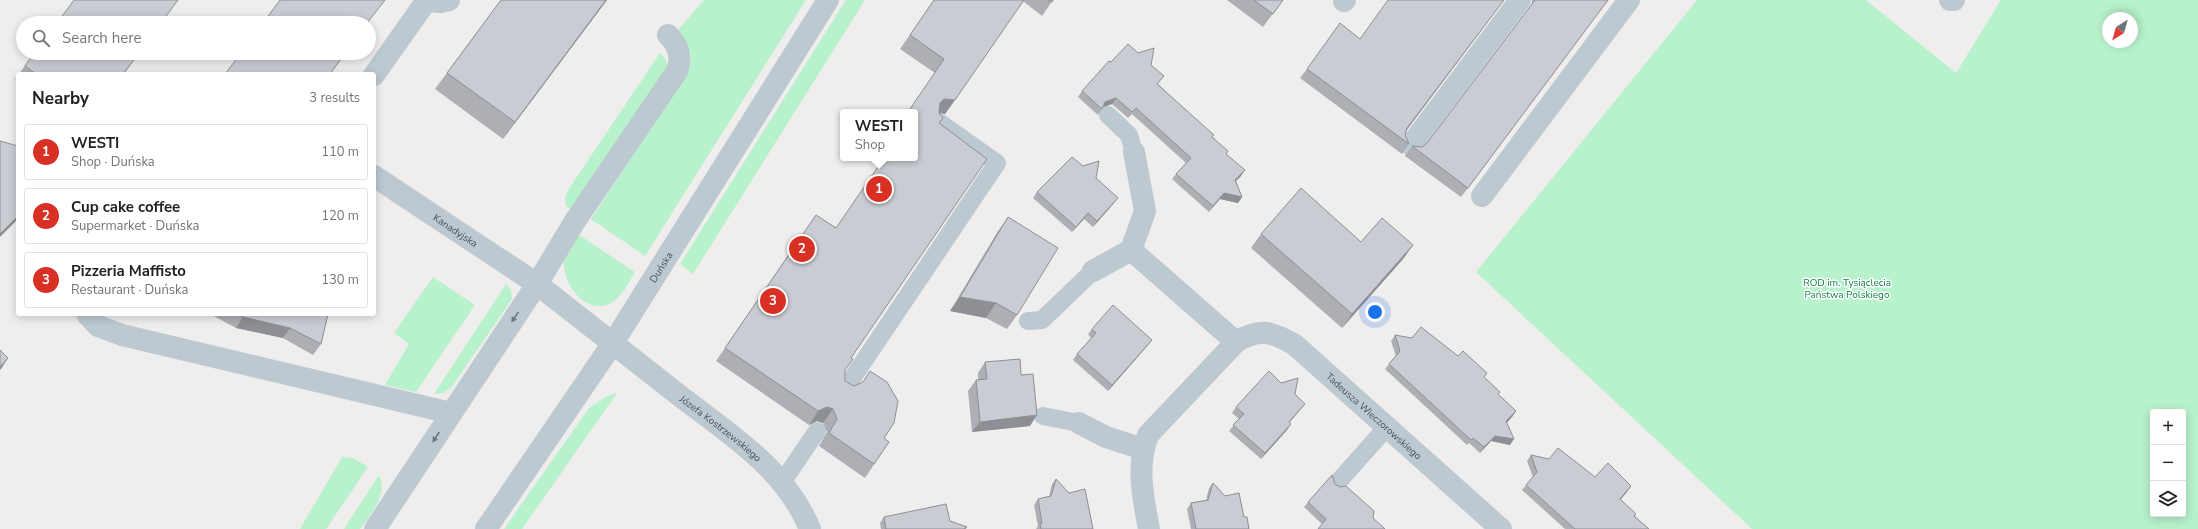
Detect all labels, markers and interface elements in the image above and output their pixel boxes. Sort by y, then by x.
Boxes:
north arrow [2102,12,2138,48]
search box [16,16,376,60]
icon: search [30,27,52,49]
text: Search here [62,28,142,48]
text: Nearby [32,87,89,110]
text: 3 results [309,89,360,107]
popup [840,109,918,161]
text: WESTI [855,116,903,136]
text: WESTI [71,133,119,153]
text: Shop [855,136,885,154]
text: 1 [42,143,50,161]
text: 110 m [321,143,359,161]
text: Shop · Duńska [71,153,155,171]
pin: 1 [866,174,892,204]
text: Cup cake coffee [71,197,180,217]
text: 2 [42,207,50,225]
text: 120 m [321,207,359,225]
street label: Kanadyjska [430,211,480,251]
text: Supermarket · Duńska [71,217,199,235]
pin: 2 [789,234,815,264]
street label: Duńska [647,249,676,286]
text: Pizzeria Maffisto [71,261,186,281]
text: 3 [42,271,50,289]
text: 130 m [321,271,359,289]
park label: ROD im. Tysiąclecia Państwa Polskiego [1803,276,1891,302]
text: Restaurant · Duńska [71,281,188,299]
pin: 3 [760,286,786,316]
your location [1365,302,1385,322]
one-way arrow [512,311,519,323]
street label: Tadeusza Wieczorowskiego [1322,370,1425,463]
street label: Józefa Kostrzewskiego [676,392,764,466]
map controls [2150,409,2186,517]
button: + [2150,409,2186,445]
one-way arrow [432,432,440,442]
button: − [2150,445,2186,481]
button: layers [2150,481,2186,517]

